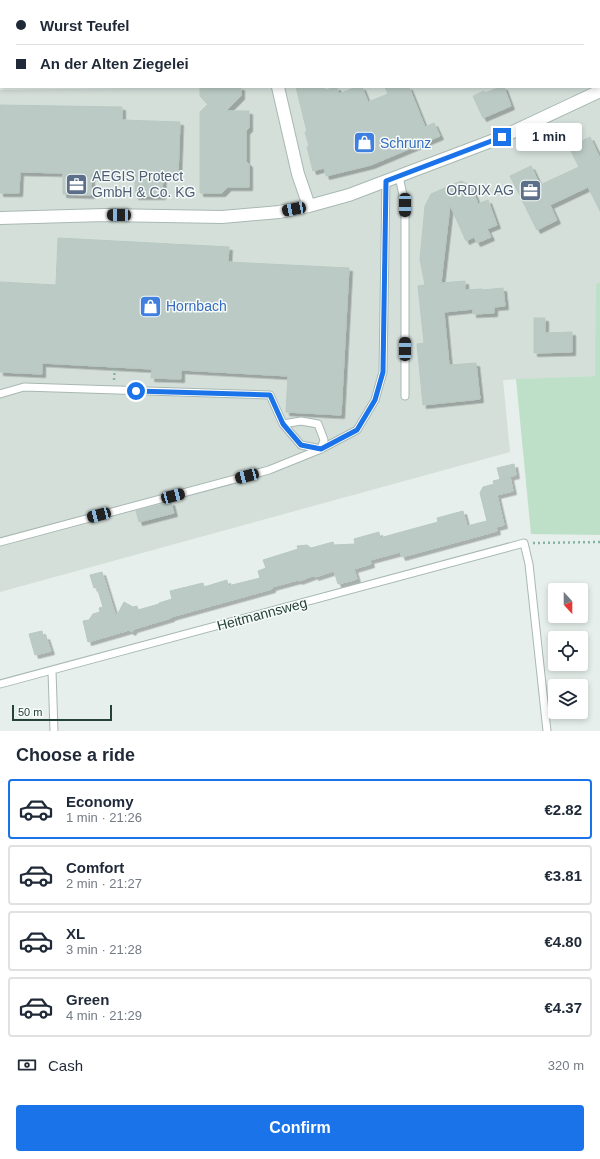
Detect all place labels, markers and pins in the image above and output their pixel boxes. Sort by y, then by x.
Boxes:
shop icon: Schrunz [351,130,377,156]
place label: Schrunz [380,135,431,151]
place label: AEGIS Protect GmbH & Co. KG [92,168,195,200]
office icon: AEGIS Protect GmbH & Co. KG [64,171,90,197]
office icon: ORDIX AG [517,177,543,203]
place label: ORDIX AG [446,182,514,198]
shop icon: Hornbach [137,293,163,319]
place label: Hornbach [166,298,227,314]

